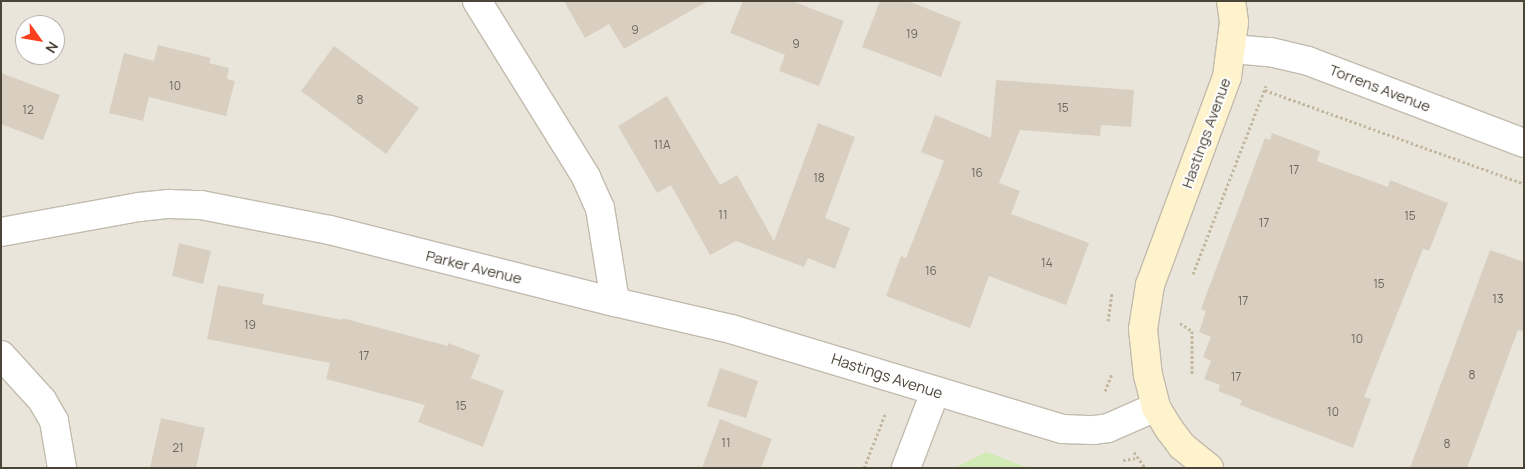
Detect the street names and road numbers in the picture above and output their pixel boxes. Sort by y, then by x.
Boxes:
street label: Torrens Avenue [1327,60,1433,116]
street label: Hastings Avenue [1178,75,1234,191]
street label: Parker Avenue [424,246,524,288]
street label: Hastings Avenue [829,350,945,402]

